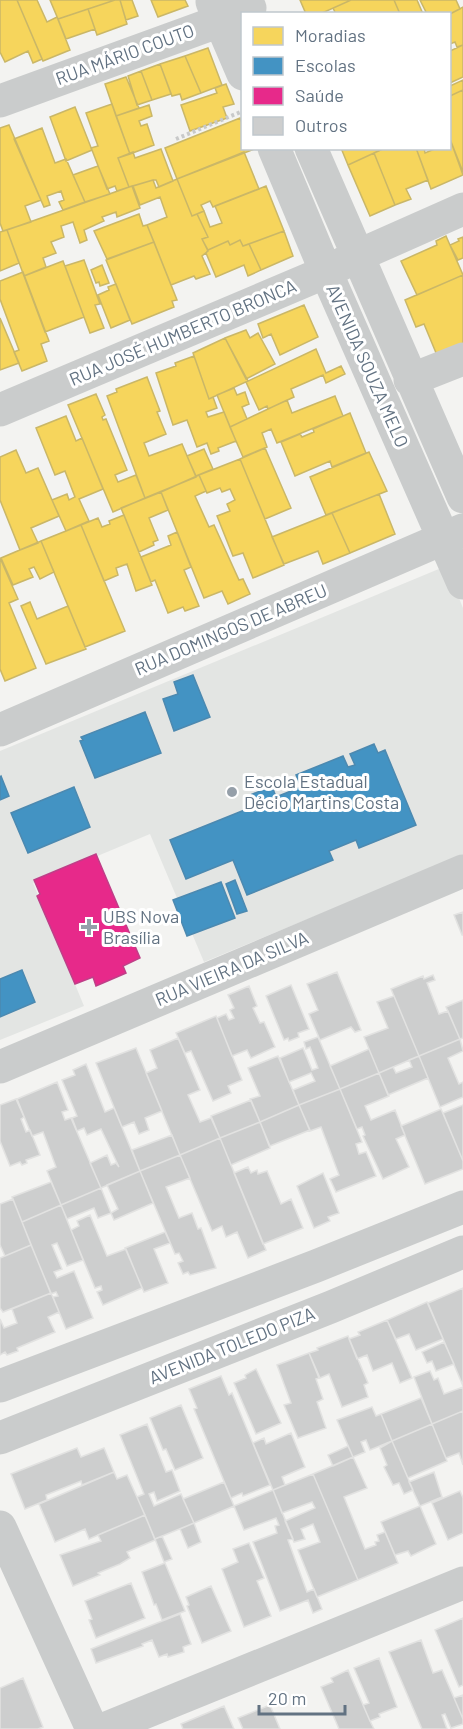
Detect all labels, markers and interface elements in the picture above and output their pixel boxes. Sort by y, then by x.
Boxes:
legend [241,12,451,150]
street label: RUA MÁRIO COUTO [52,19,197,89]
text: Moradias [295,24,366,46]
text: Escolas [295,54,356,76]
text: Saúde [295,84,344,106]
text: Outros [295,114,347,136]
street label: RUA JOSÉ HUMBERTO BRONCA [66,274,300,390]
street label: AVENIDA SOUZA MELO [322,281,414,451]
street label: RUA DOMINGOS DE ABREU [131,579,330,680]
place label: Escola Estadual Décio Martins Costa [244,770,399,813]
marker: Escola Estadual Décio Martins Costa [225,785,239,799]
place label: UBS Nova Brasília [103,905,179,948]
marker: UBS Nova Brasília [80,918,98,936]
street label: RUA VIEIRA DA SILVA [152,926,311,1010]
street label: AVENIDA TOLEDO PIZA [145,1302,318,1388]
scale bar [259,1678,344,1716]
text: 20 m [268,1687,306,1709]

